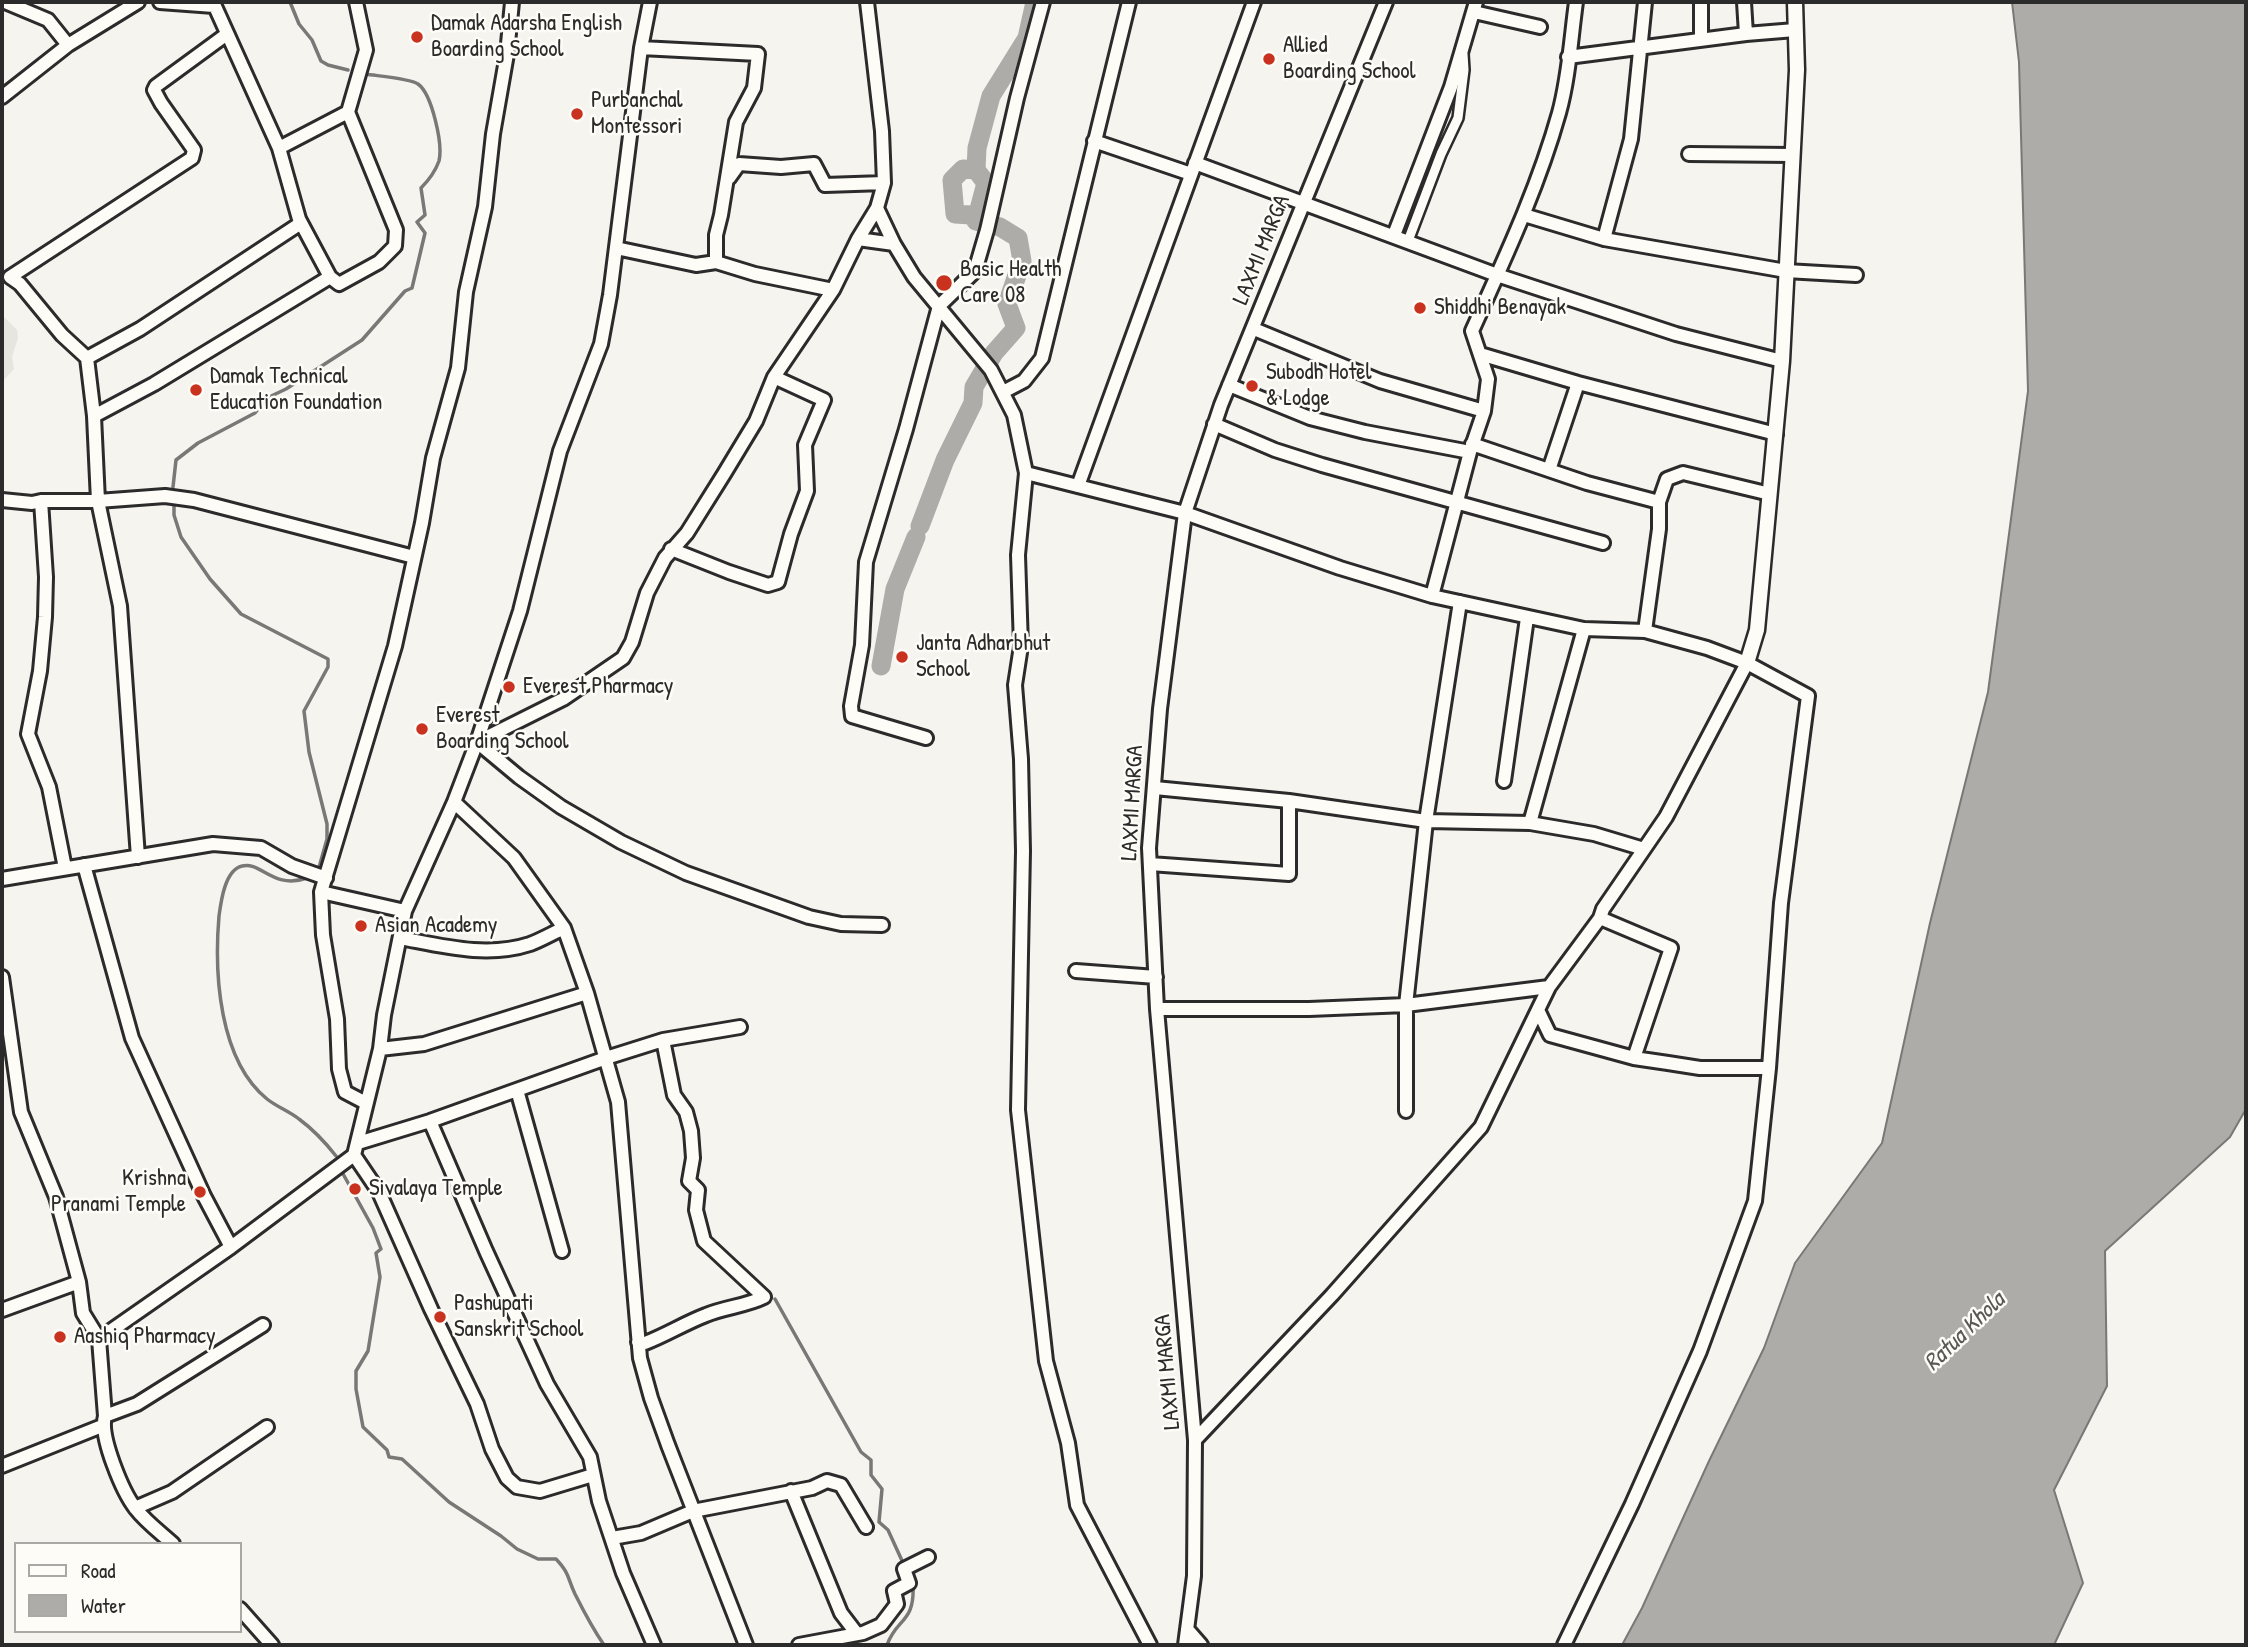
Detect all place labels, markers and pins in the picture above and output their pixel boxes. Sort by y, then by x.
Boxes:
place label: Damak Adarsha English Boarding School [431,10,622,64]
marker: Damak Adarsha English Boarding School [409,29,425,45]
place label: Allied Boarding School [1283,32,1416,86]
marker: Allied Boarding School [1261,51,1277,67]
place label: Purbanchal Montessori [591,87,683,141]
marker: Purbanchal Montessori [569,106,585,122]
place label: Basic Health Care 08 [960,256,1062,310]
marker: Basic Health Care 08 [934,273,954,293]
place label: Shiddhi Benayak [1434,294,1566,322]
marker: Shiddhi Benayak [1412,300,1428,316]
place label: Subodh Hotel & Lodge [1266,359,1372,413]
place label: Damak Technical Education Foundation [210,363,382,417]
marker: Subodh Hotel & Lodge [1244,378,1260,394]
marker: Damak Technical Education Foundation [188,382,204,398]
place label: Janta Adharbhut School [916,630,1050,684]
marker: Janta Adharbhut School [894,649,910,665]
place label: Everest Pharmacy [523,673,673,701]
marker: Everest Pharmacy [501,679,517,695]
place label: Everest Boarding School [436,702,569,756]
marker: Everest Boarding School [414,721,430,737]
place label: Asian Academy [375,912,498,940]
marker: Asian Academy [353,918,369,934]
place label: Krishna Pranami Temple [51,1165,186,1219]
place label: Sivalaya Temple [369,1175,503,1203]
marker: Sivalaya Temple [347,1181,363,1197]
marker: Krishna Pranami Temple [192,1184,208,1200]
place label: Pashupati Sanskrit School [454,1290,583,1344]
marker: Pashupati Sanskrit School [432,1309,448,1325]
place label: Aashiq Pharmacy [74,1323,216,1351]
marker: Aashiq Pharmacy [52,1329,68,1345]

